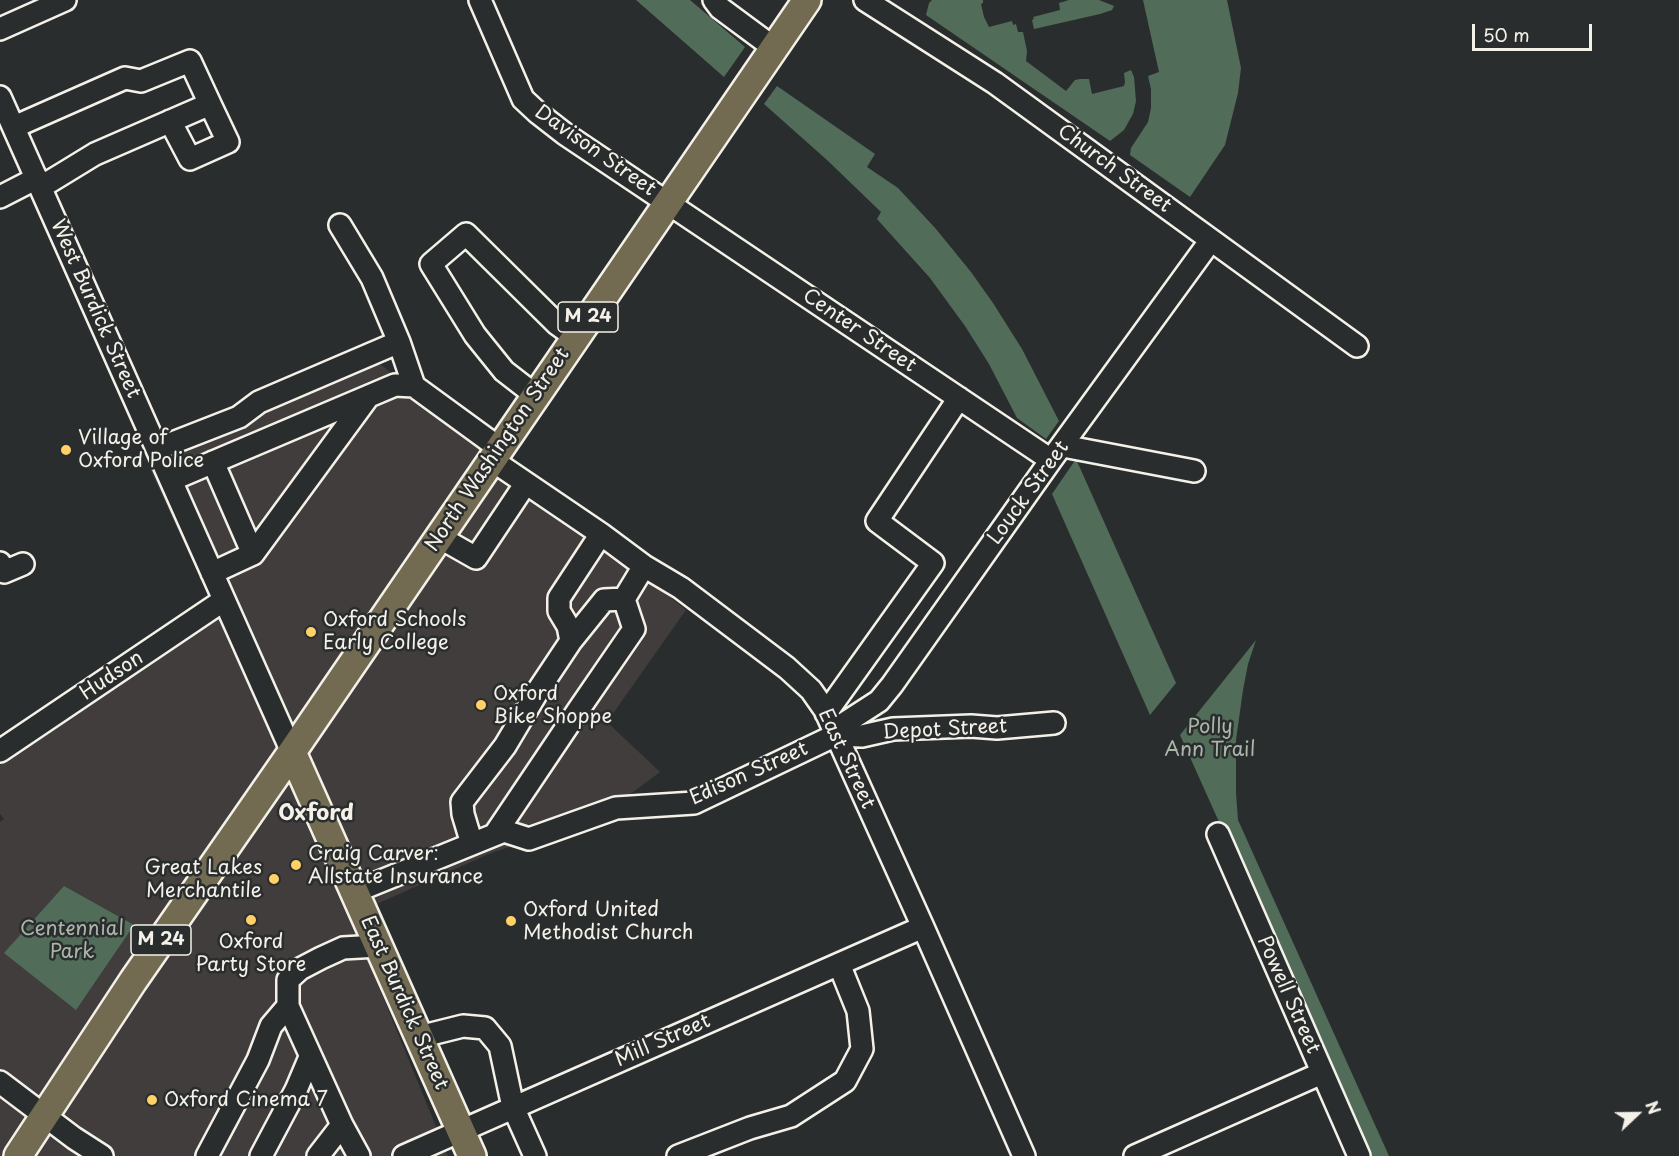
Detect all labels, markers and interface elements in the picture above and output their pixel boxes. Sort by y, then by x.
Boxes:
scale bar [1475,12,1595,50]
text: 50 m [1483,21,1530,48]
street label: Davison Street [530,100,660,202]
street label: Church Street [1052,120,1176,218]
street label: West Burdick Street [45,216,145,402]
street label: Center Street [798,284,920,378]
road number: M 24 [558,302,618,332]
street label: North Washington Street [421,344,575,556]
place label: Village of Oxford Police [78,426,204,473]
street label: Louck Street [983,436,1075,550]
marker: Village of Oxford Police [59,443,73,457]
place label: Oxford Schools Early College [323,608,466,655]
marker: Oxford Schools Early College [304,625,318,639]
street label: Hudson [76,646,148,706]
place label: Oxford Bike Shoppe [493,682,612,729]
marker: Oxford Bike Shoppe [474,698,488,712]
street label: East Street [812,705,880,813]
street label: Depot Street [882,715,1008,745]
park label: Polly Ann Trail [1165,715,1255,762]
street label: Edison Street [686,737,812,811]
district label: Oxford [278,801,354,827]
place label: Craig Carver: Allstate Insurance [308,842,483,889]
place label: Great Lakes Merchantile [144,856,262,903]
marker: Craig Carver: Allstate Insurance [289,858,303,872]
marker: Great Lakes Merchantile [267,872,281,886]
place label: Oxford United Methodist Church [523,898,693,945]
street label: East Burdick Street [355,912,453,1094]
marker: Oxford Party Store [244,913,258,927]
marker: Oxford United Methodist Church [504,914,518,928]
park label: Centennial Park [20,917,124,964]
road number: M 24 [131,925,191,955]
place label: Oxford Party Store [196,930,306,977]
street label: Powell Street [1251,932,1325,1058]
street label: Mill Street [612,1009,714,1073]
north arrow [1607,1084,1667,1144]
place label: Oxford Cinema 7 [164,1088,328,1112]
marker: Oxford Cinema 7 [145,1093,159,1107]
text: N [1640,1097,1667,1118]

